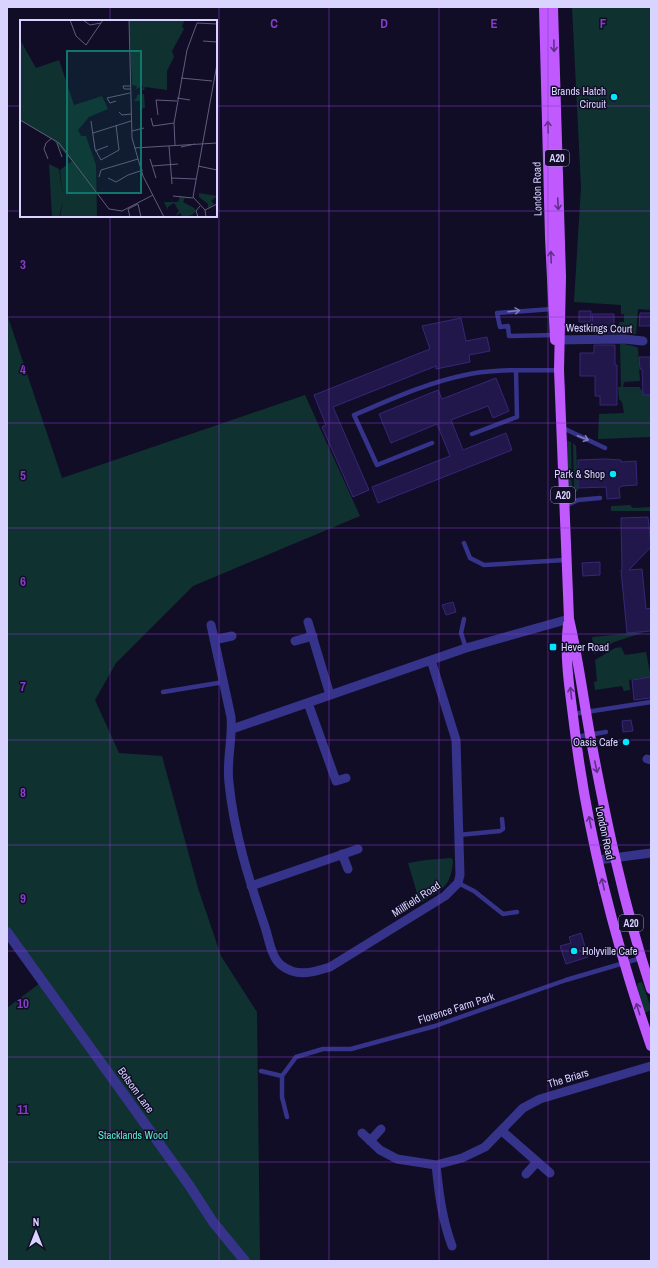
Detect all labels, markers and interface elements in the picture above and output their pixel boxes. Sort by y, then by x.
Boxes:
text: C [270,15,278,32]
text: D [380,15,388,32]
text: E [490,15,498,32]
text: F [600,15,607,32]
inset map [20,20,217,217]
one-way arrow [550,39,558,52]
place label: Brands Hatch Circuit [551,84,606,111]
marker: Brands Hatch Circuit [609,92,619,102]
one-way arrow [544,121,551,134]
road number: A20 [545,150,569,166]
street label: London Road [530,162,544,216]
one-way arrow [555,197,562,210]
one-way arrow [547,251,554,264]
text: 3 [20,256,26,273]
one-way arrow [507,307,520,315]
street label: Westkings Court [566,320,633,336]
text: 4 [20,361,26,378]
one-way arrow [576,435,588,443]
text: 5 [20,467,26,484]
place label: Park & Shop [554,467,605,481]
marker: Park & Shop [608,469,618,479]
road number: A20 [551,487,575,503]
text: 6 [20,573,26,590]
place label: Hever Road [561,640,609,654]
marker: Hever Road [548,642,558,652]
text: 7 [20,678,26,695]
one-way arrow [567,687,574,700]
place label: Oasis Cafe [573,735,618,749]
marker: Oasis Cafe [621,737,631,747]
one-way arrow [593,760,601,773]
text: 8 [20,784,26,801]
street label: London Road [593,805,617,861]
one-way arrow [586,816,594,829]
street label: Millfield Road [389,878,443,920]
one-way arrow [599,878,607,891]
text: 9 [20,890,26,907]
road number: A20 [619,915,643,931]
place label: Holyville Cafe [582,944,638,958]
marker: Holyville Cafe [569,946,579,956]
street label: Florence Farm Park [416,989,496,1027]
text: 10 [17,995,29,1012]
one-way arrow [634,1004,642,1016]
street label: Botsom Lane [115,1064,157,1116]
street label: The Briars [546,1065,591,1091]
text: 11 [17,1101,29,1118]
park label: Stacklands Wood [98,1128,168,1142]
north arrow [16,1212,56,1252]
text: N [33,1215,39,1229]

